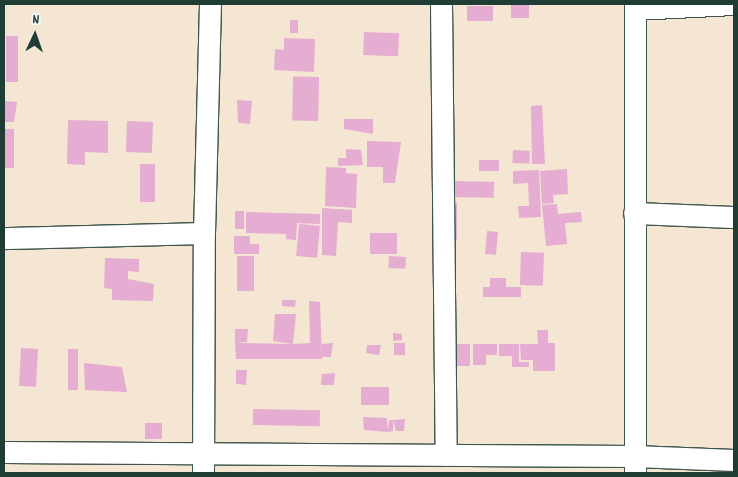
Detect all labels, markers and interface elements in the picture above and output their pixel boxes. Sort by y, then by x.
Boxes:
north arrow [10,10,60,60]
text: N [32,10,40,30]

